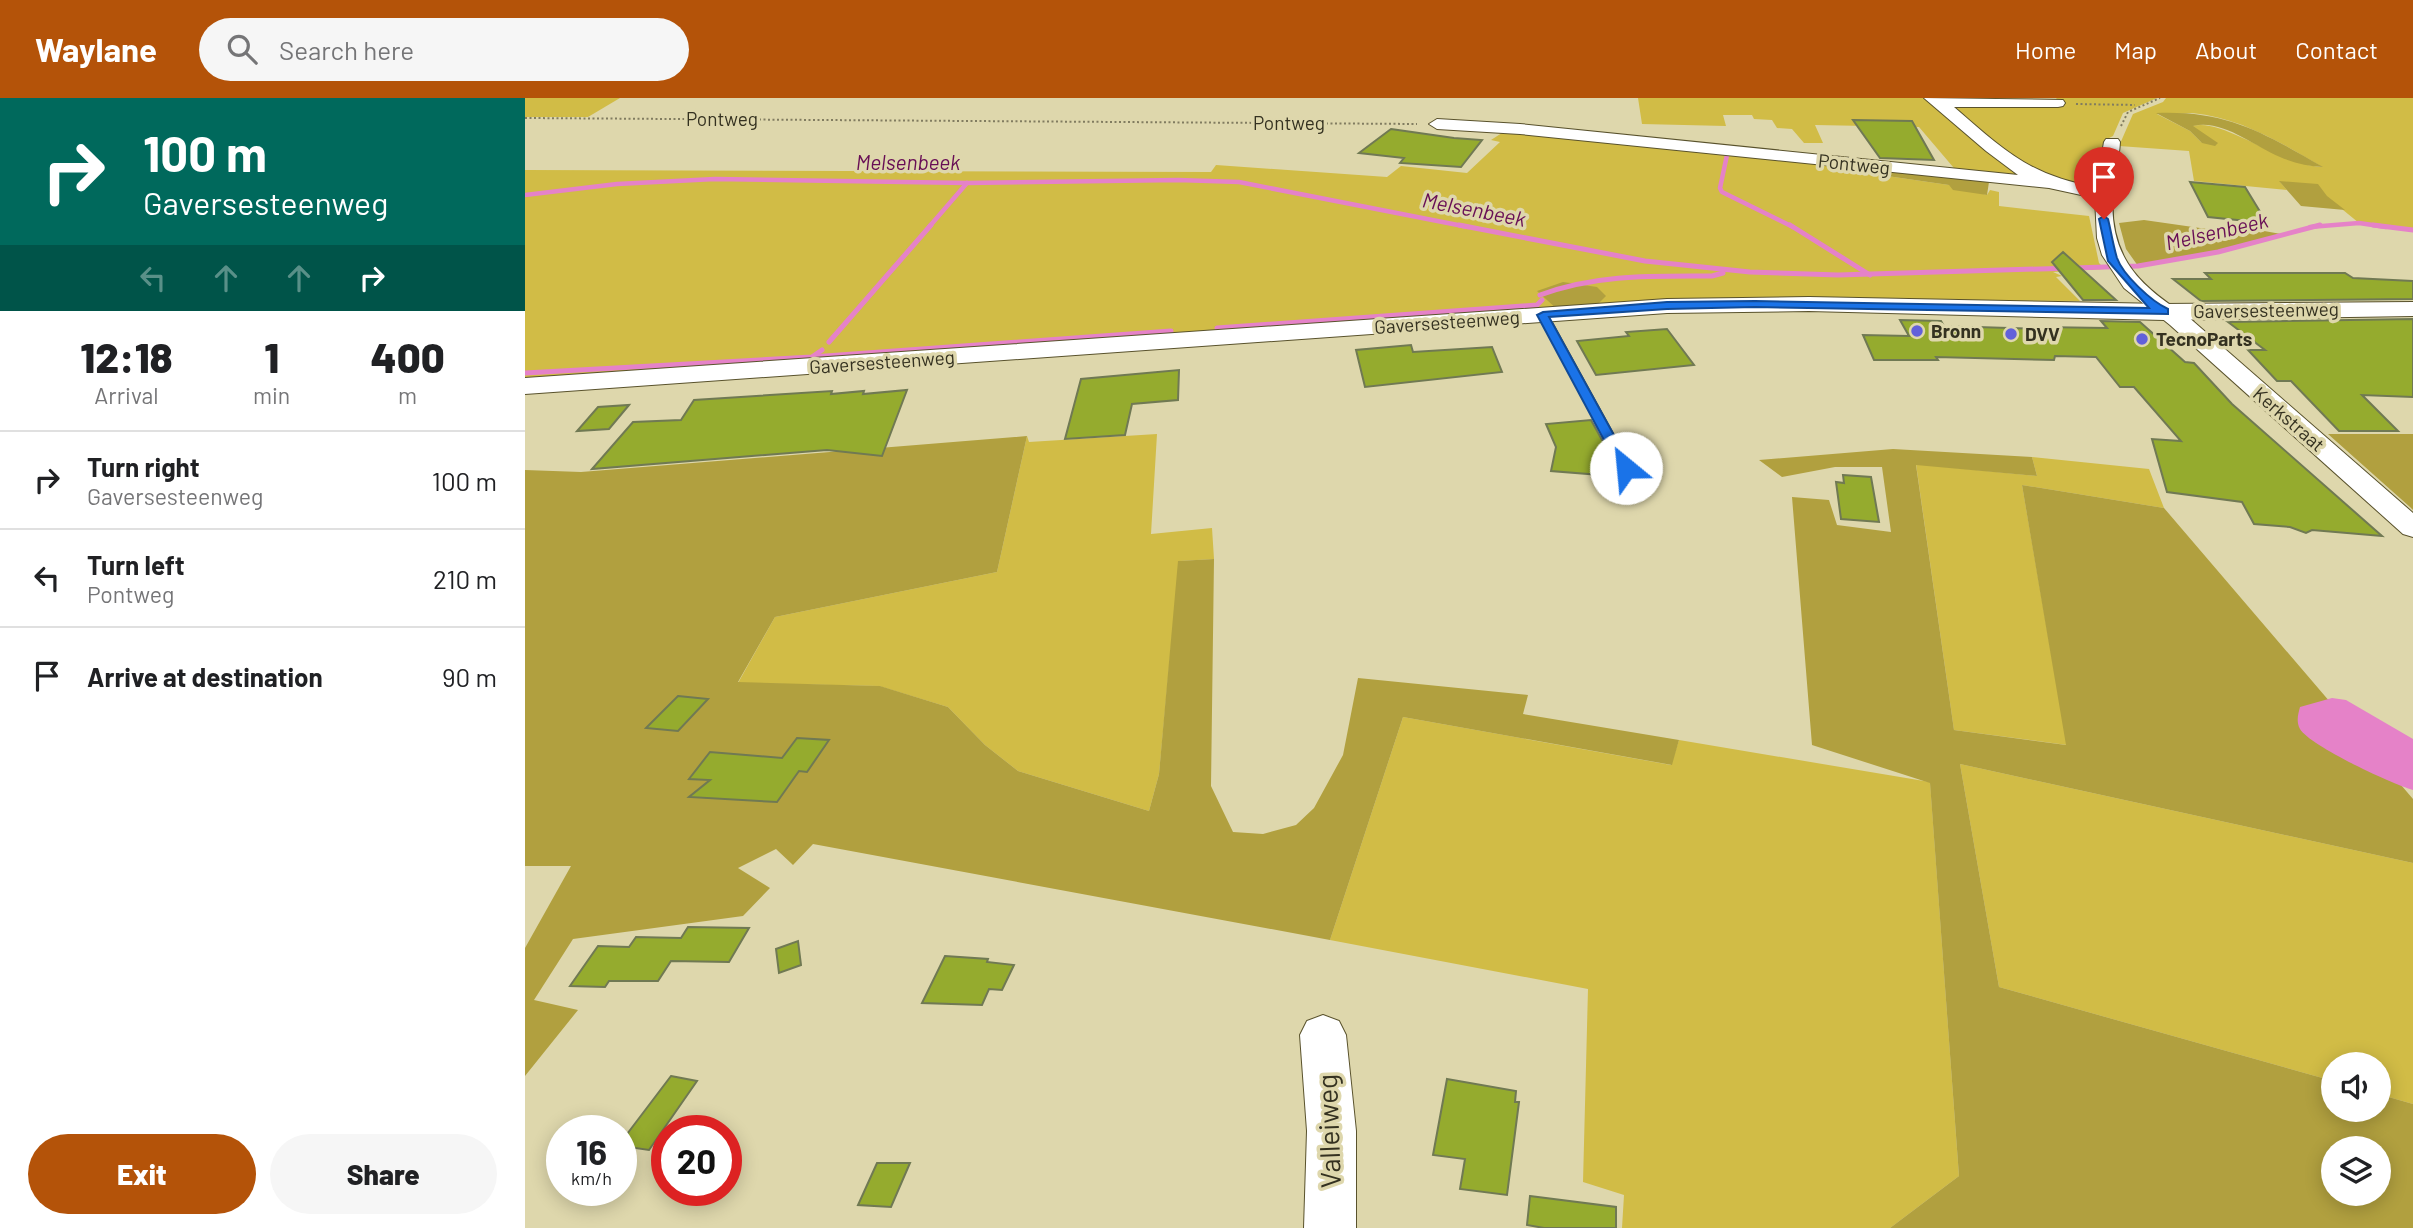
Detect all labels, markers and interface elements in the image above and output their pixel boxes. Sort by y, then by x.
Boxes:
search box [199,18,689,81]
text: Waylane [35,29,157,69]
icon: search [223,30,261,68]
text: Search here [279,34,414,65]
text: Home [2015,35,2076,64]
text: Map [2114,35,2157,64]
text: About [2195,35,2257,64]
text: Contact [2295,35,2378,64]
street label: Pontweg [686,107,758,130]
street label: Pontweg [1253,111,1325,134]
text: 100 m [143,123,267,182]
icon: right [28,126,119,217]
pin [2074,147,2134,219]
street label: Pontweg [1817,148,1891,179]
water label: Melsenbeek [856,149,961,174]
icon: arrive [2085,158,2123,196]
text: Gaversesteenweg [143,183,388,221]
water label: Melsenbeek [1421,186,1529,231]
water label: Melsenbeek [2163,206,2271,254]
icon: left [134,259,172,297]
icon: ahead [207,259,245,297]
icon: ahead [280,259,318,297]
icon: right [353,259,391,297]
street label: Gaversesteenweg [2193,297,2339,322]
street label: Gaversesteenweg [1374,305,1520,338]
place label: Bronn [1931,319,1981,342]
place label: DVV [2025,322,2060,345]
marker: Bronn [1909,323,1925,339]
marker: DVV [2003,326,2019,342]
place label: TecnoParts [2156,327,2252,350]
text: 12:18 [80,331,173,381]
text: 1 [264,331,279,381]
text: 400 [371,331,445,381]
marker: TecnoParts [2134,331,2150,347]
street label: Gaversesteenweg [809,345,955,378]
text: Arrival [94,381,159,409]
text: min [253,381,290,409]
text: m [398,381,417,409]
street label: Kerkstraat [2249,381,2330,456]
position arrow [1589,431,1663,505]
text: Turn right [87,451,200,482]
icon: right [28,461,66,499]
text: 100 m [432,465,497,496]
text: Gaversesteenweg [87,482,263,510]
text: Turn left [87,549,185,580]
icon: left [28,559,66,597]
text: 210 m [433,563,497,594]
text: Pontweg [87,580,174,608]
icon: arrive [28,657,66,695]
text: Arrive at destination [87,661,323,692]
text: 90 m [442,661,497,692]
map controls [2321,1052,2391,1206]
button: sound [2321,1052,2391,1122]
street label: Valleiweg [1309,1073,1347,1189]
speed limit sign: 20 [651,1115,742,1206]
text: 16 [576,1130,607,1172]
button: Exit [28,1134,256,1214]
button: Share [270,1134,497,1214]
button: layers [2321,1136,2391,1206]
text: km/h [571,1167,612,1189]

